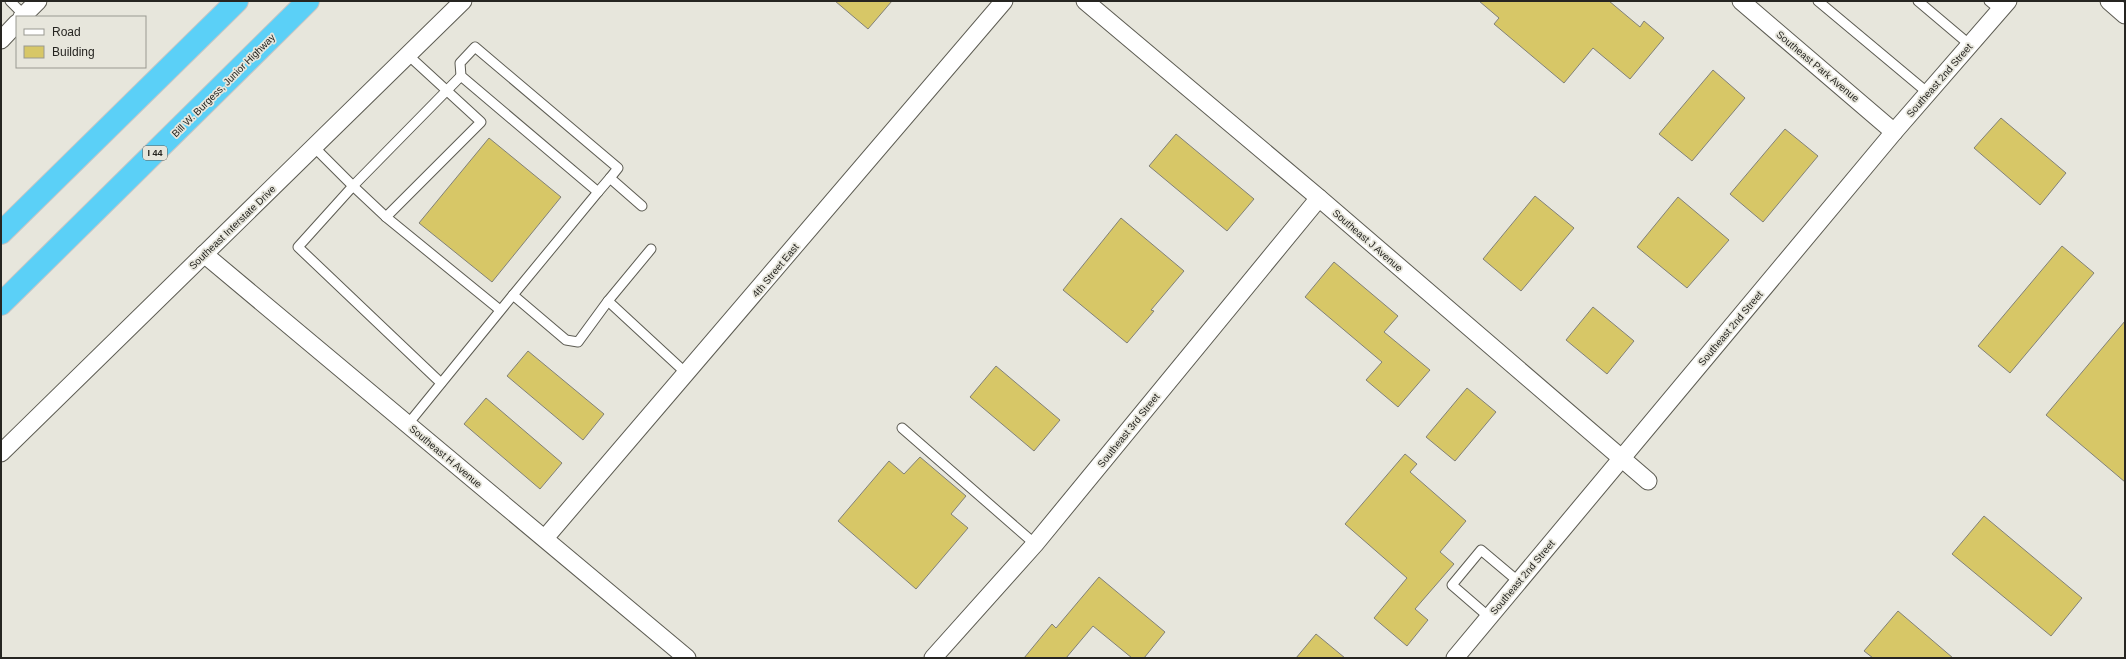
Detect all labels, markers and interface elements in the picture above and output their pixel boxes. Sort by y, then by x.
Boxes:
legend [16,16,146,68]
text: Road [52,25,81,39]
street label: Southeast Park Avenue [1774,29,1862,104]
street label: Bill W. Burgess, Junior Highway [170,32,277,139]
street label: Southeast 2nd Street [1904,41,1974,119]
text: Building [52,45,95,59]
road number: I 44 [143,146,167,160]
street label: Southeast Interstate Drive [187,183,278,271]
street label: Southeast J Avenue [1331,207,1405,274]
street label: 4th Street East [750,241,801,299]
street label: Southeast 2nd Street [1696,289,1765,368]
street label: Southeast 3rd Street [1095,391,1162,469]
street label: Southeast H Avenue [407,423,484,490]
street label: Southeast 2nd Street [1488,538,1557,617]

